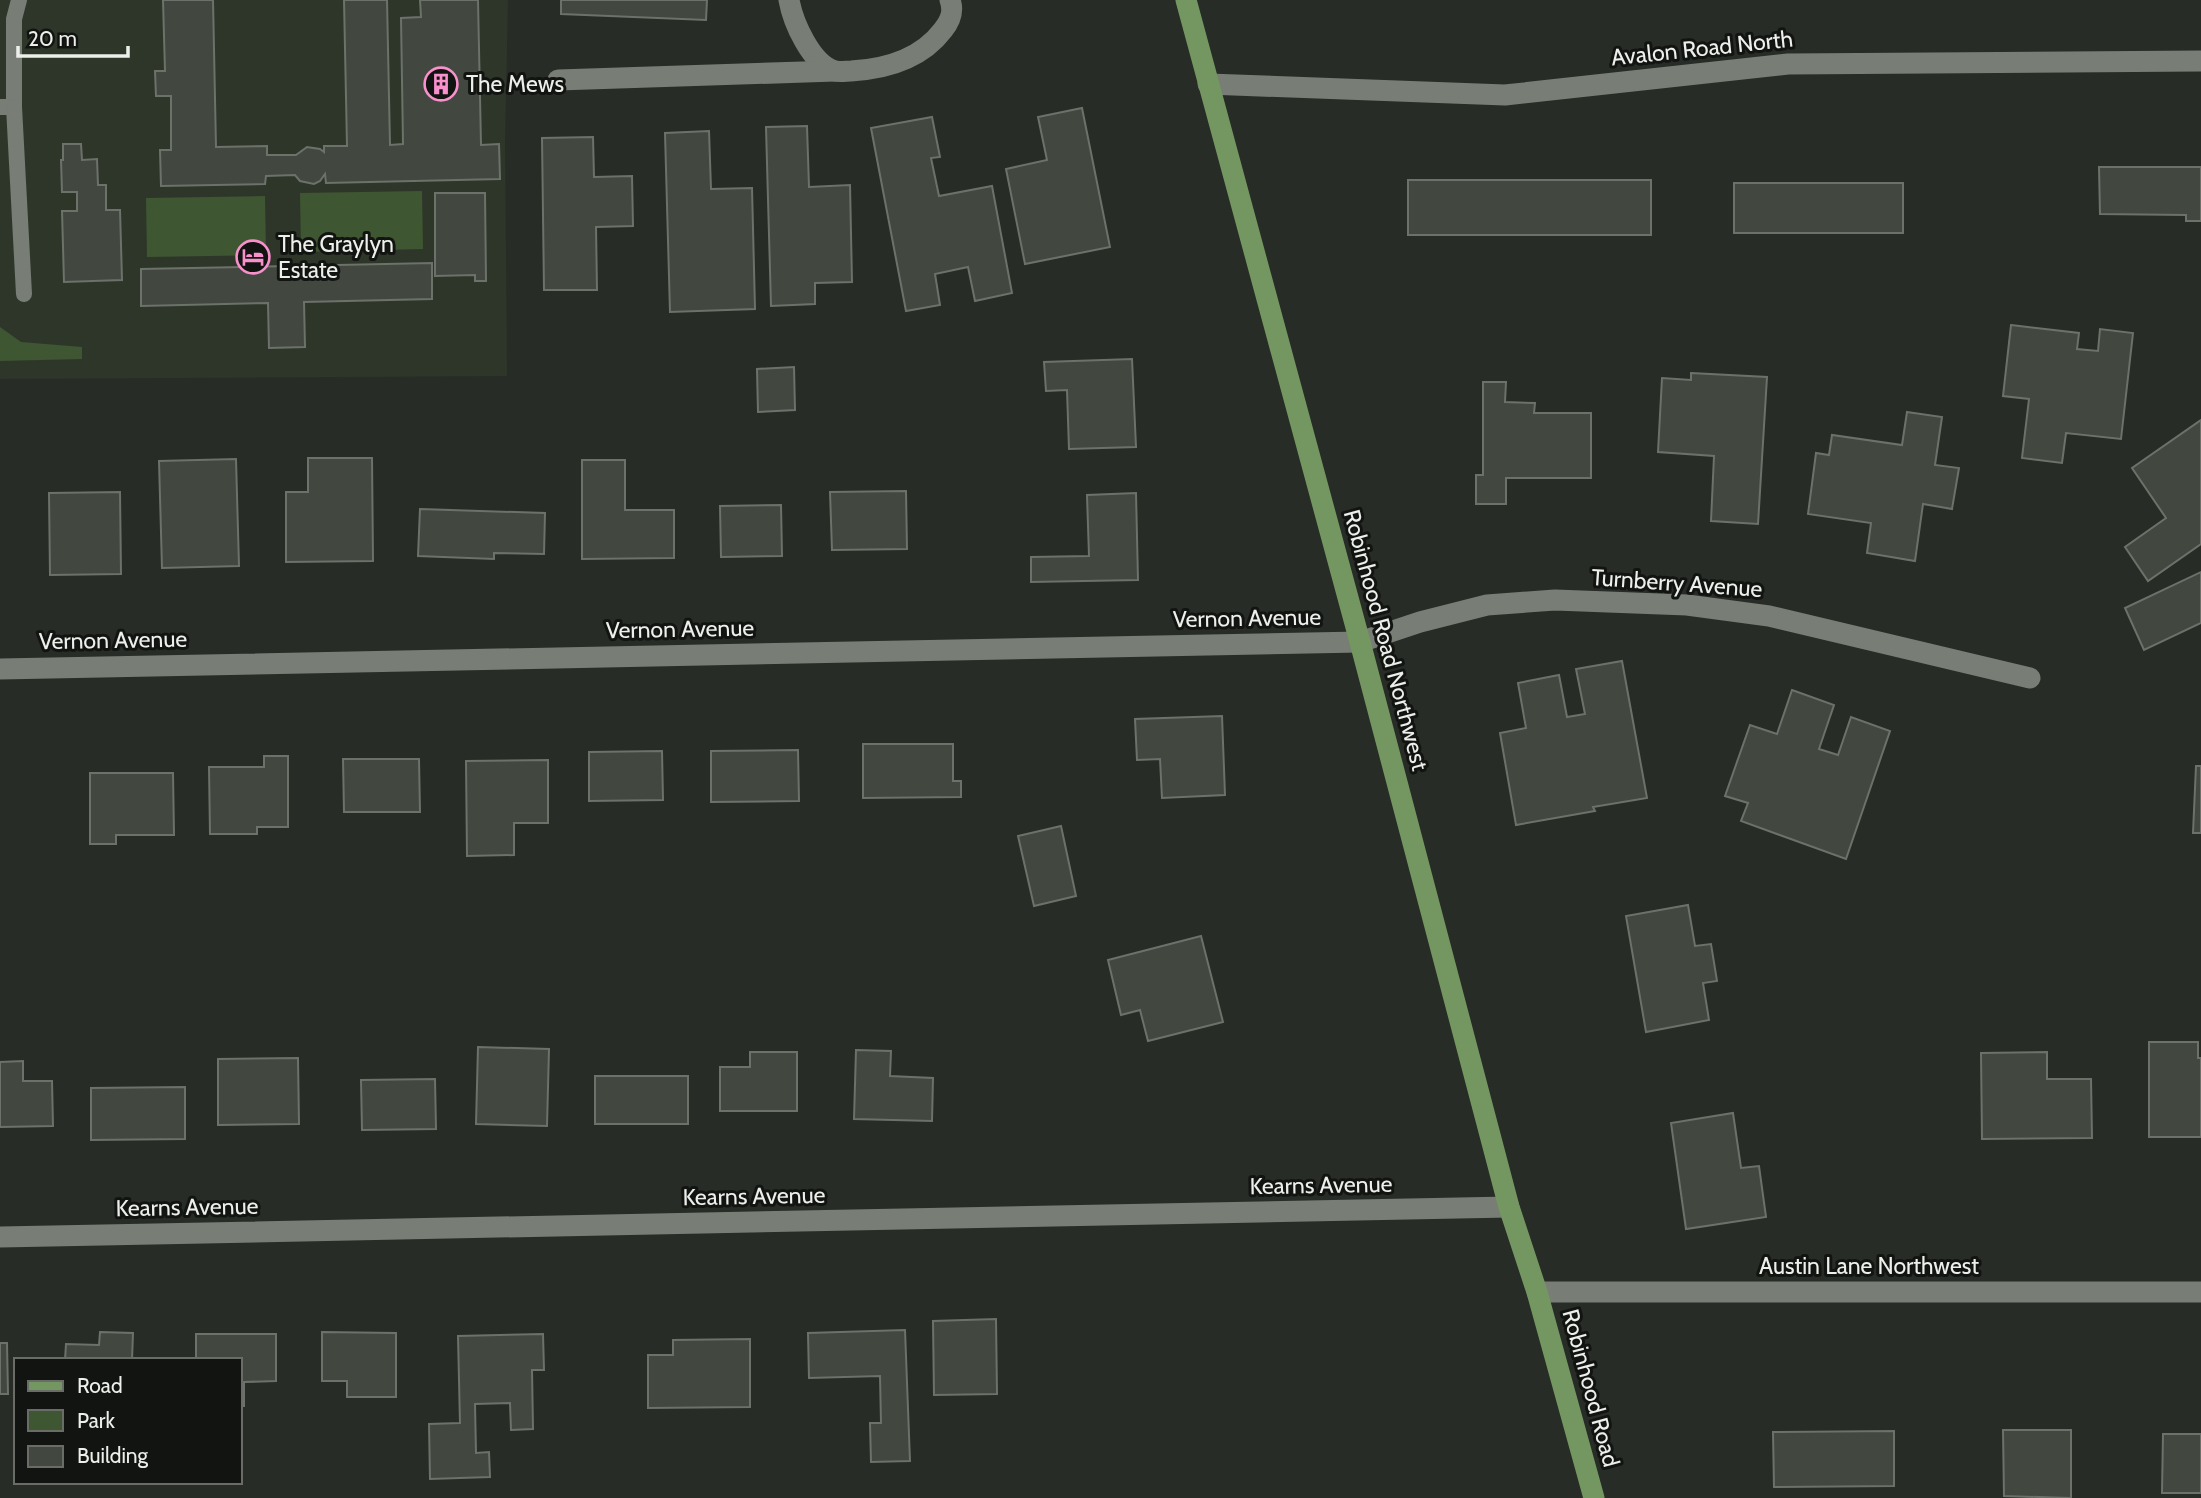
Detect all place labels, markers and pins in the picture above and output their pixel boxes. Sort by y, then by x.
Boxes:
building icon: The Mews [422,65,460,103]
place label: The Mews [466,70,564,98]
place label: The Graylyn Estate [278,230,394,284]
hotel icon: The Graylyn Estate [234,238,272,276]

